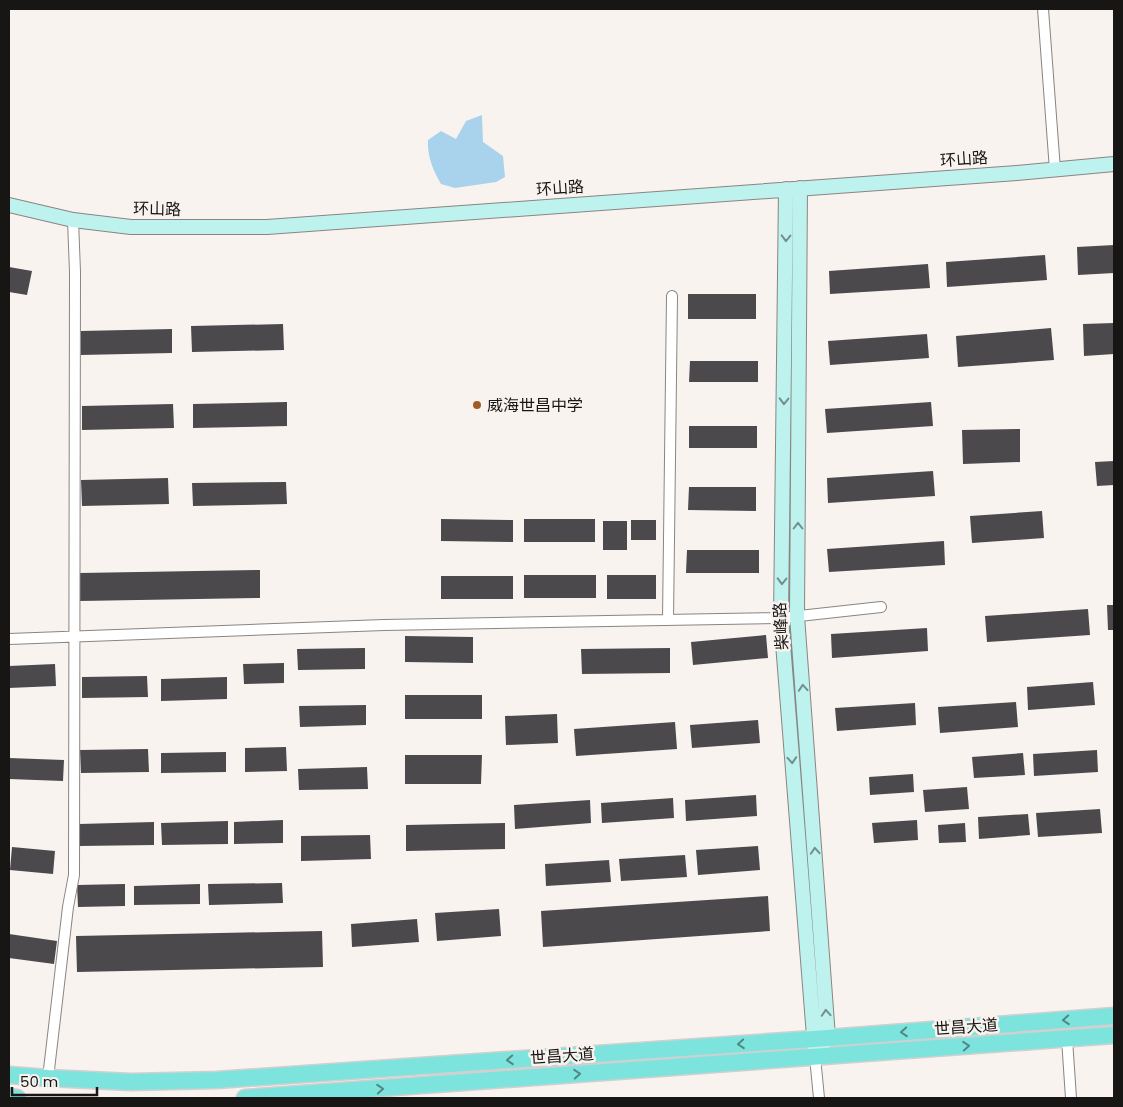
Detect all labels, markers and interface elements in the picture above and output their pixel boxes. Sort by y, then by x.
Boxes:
street label: 环山路 [939,146,989,172]
street label: 环山路 [535,175,585,201]
street label: 环山路 [133,197,181,221]
one-way arrow [781,234,791,242]
place label: 威海世昌中学 [487,394,583,417]
one-way arrow [779,397,789,405]
marker: 威海世昌中学 [471,399,483,411]
one-way arrow [793,522,803,530]
one-way arrow [777,577,787,585]
street label: 柴峰路 [768,601,794,651]
one-way arrow [797,684,808,692]
one-way arrow [787,757,798,765]
one-way arrow [809,846,820,854]
one-way arrow [821,1008,832,1016]
street label: 世昌大道 [933,1013,999,1041]
one-way arrow [1061,1014,1069,1025]
one-way arrow [899,1026,907,1037]
one-way arrow [737,1038,745,1049]
one-way arrow [963,1041,971,1052]
street label: 世昌大道 [529,1042,595,1070]
one-way arrow [505,1054,513,1065]
scale bar [12,1064,98,1096]
one-way arrow [574,1069,582,1080]
text: 50 m [20,1071,58,1092]
one-way arrow [377,1083,385,1094]

